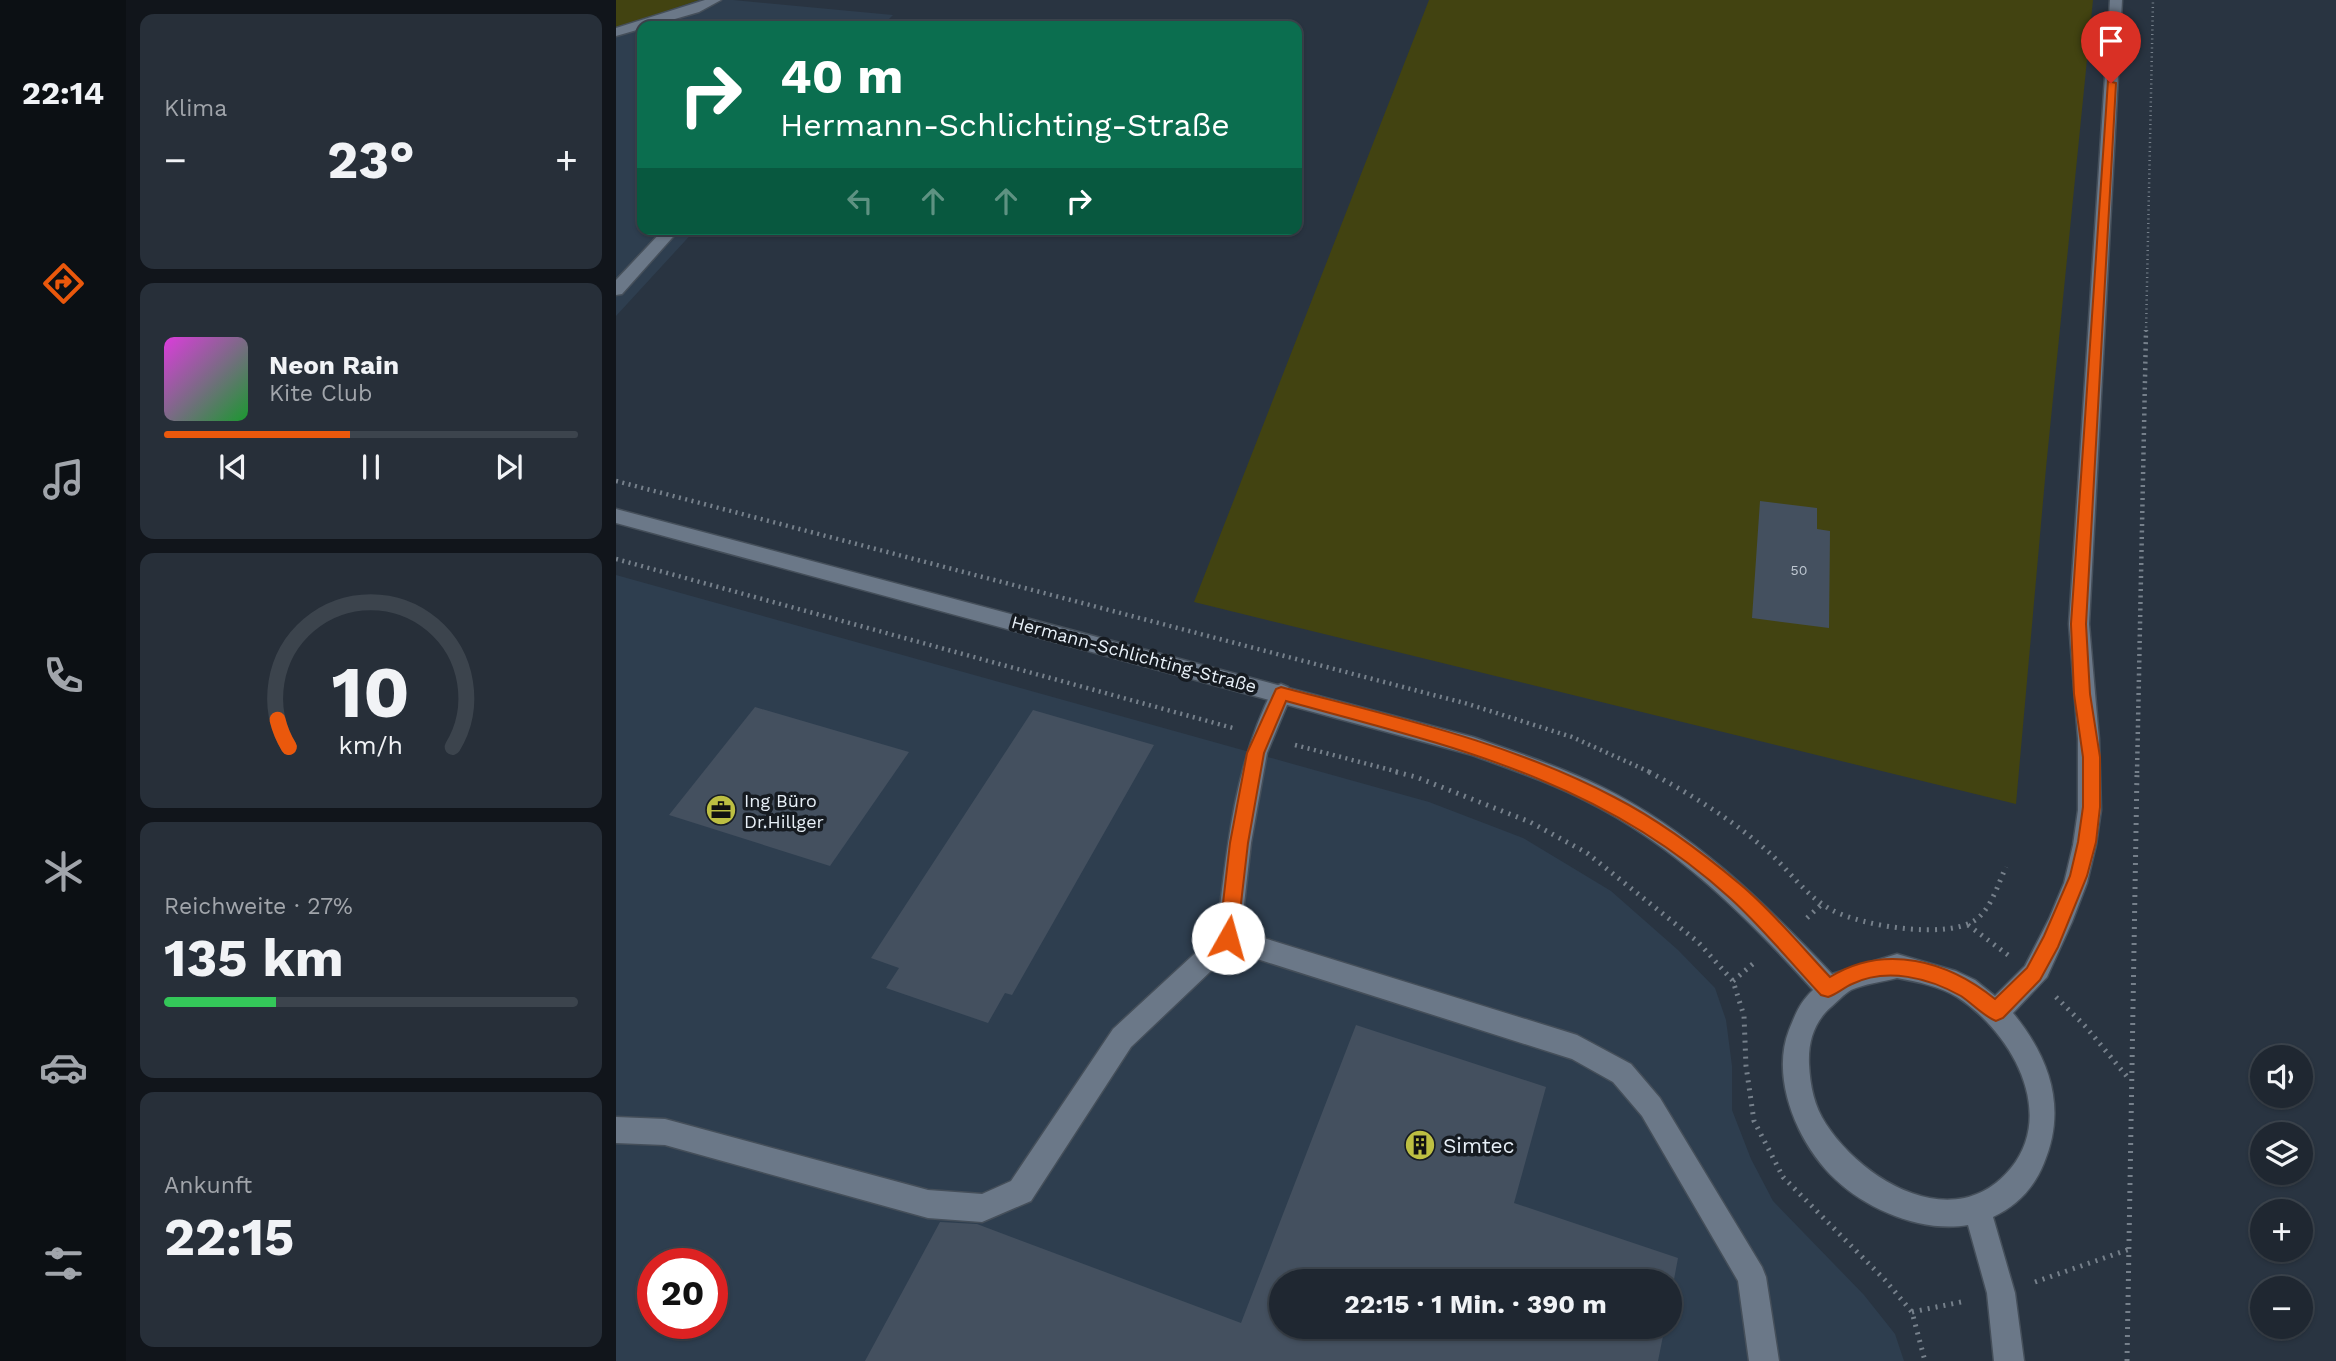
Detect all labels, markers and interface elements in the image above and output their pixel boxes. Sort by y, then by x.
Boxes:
pin [2081,11,2141,83]
icon: arrive [2092,22,2130,60]
text: 40 m [780,47,903,105]
icon: right [665,49,756,140]
text: 22:14 [22,74,104,112]
text: Klima [164,95,227,122]
text: Hermann-Schlichting-Straße [780,106,1230,144]
text: 23° [327,130,415,191]
text: − [164,138,187,182]
text: + [555,138,578,182]
icon: left [841,182,879,220]
icon: ahead [914,182,952,220]
icon: ahead [987,182,1025,220]
icon: right [1060,182,1098,220]
icon: directions [39,259,88,308]
text: Neon Rain [269,350,399,380]
text: Kite Club [269,380,372,407]
icon: previous [214,448,252,486]
icon: pause [352,448,390,486]
icon: next [490,448,528,486]
icon: music [39,455,88,504]
house number: 50 [1791,562,1807,578]
street label: Hermann-Schlichting-Straße [1009,611,1259,697]
text: 10 [332,649,410,735]
icon: phone [39,651,88,700]
text: km/h [339,730,403,759]
place label: Ing Büro Dr.Hillger [744,790,824,832]
office icon: Ing Büro Dr.Hillger [704,793,738,827]
icon: climate [39,847,88,896]
text: Reichweite · 27% [164,893,353,920]
position arrow [1191,901,1265,975]
text: 135 km [164,928,344,989]
icon: car [39,1043,88,1092]
map controls [2250,1045,2313,1339]
button: sound [2250,1045,2313,1108]
button: layers [2250,1122,2313,1185]
building icon: Simtec [1403,1128,1437,1162]
place label: Simtec [1443,1133,1514,1158]
text: Ankunft [164,1172,252,1199]
button: + [2250,1199,2313,1262]
text: 22:15 [164,1207,294,1268]
icon: filters [39,1239,88,1288]
speed limit sign: 20 [637,1248,728,1339]
button: − [2250,1276,2313,1339]
text: 22:15 · 1 Min. · 390 m [1344,1289,1607,1319]

